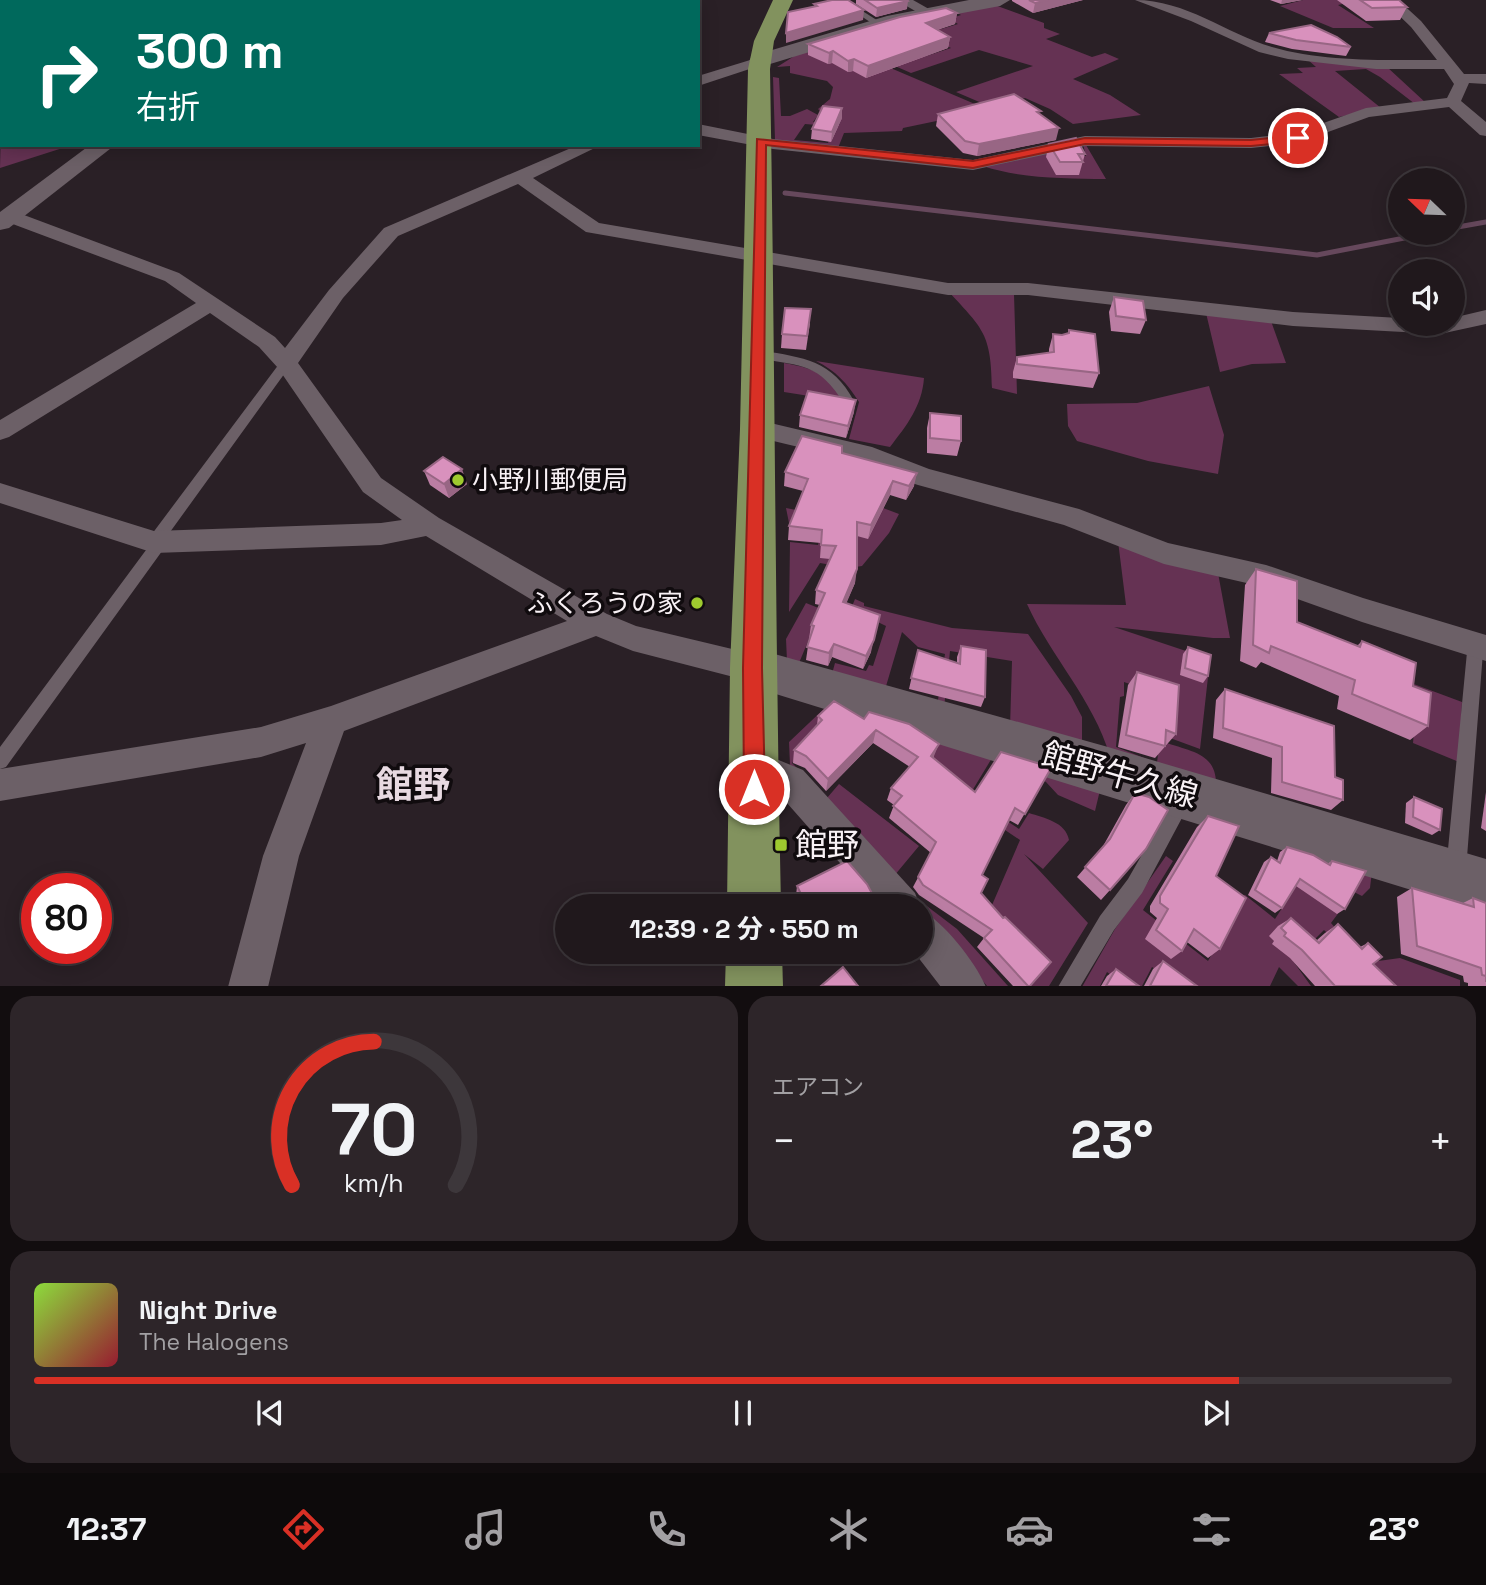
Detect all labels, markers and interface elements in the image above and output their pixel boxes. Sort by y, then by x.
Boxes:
text: 300 m [136,20,284,82]
icon: right [21,28,112,119]
text: 右折 [136,87,200,127]
pin [1268,108,1328,168]
icon: arrive [1279,119,1317,157]
north arrow [1388,168,1465,245]
map controls [1388,168,1465,336]
button: sound [1388,259,1465,336]
place label: 小野川郵便局 [472,463,628,497]
marker: 小野川郵便局 [450,472,466,488]
place label: ふくろうの家 [527,586,683,620]
marker: ふくろうの家 [689,595,705,611]
street label: 館野牛久線 [1038,734,1202,816]
position arrow [717,752,791,826]
district label: 館野 [376,762,450,809]
place label: 館野 [795,825,859,865]
marker: 館野 [773,837,789,853]
speed limit sign: 80 [21,873,112,964]
text: 12:39 · 2 分 · 550 m [629,912,859,946]
text: エアコン [772,1072,864,1102]
text: 70 [330,1083,418,1176]
text: 23° [1071,1107,1154,1173]
text: − [772,1117,796,1165]
text: + [1428,1117,1452,1165]
text: km/h [344,1166,404,1198]
text: Night Drive [139,1293,277,1327]
text: The Halogens [139,1327,289,1357]
icon: previous [251,1394,289,1432]
icon: pause [724,1394,762,1432]
icon: next [1197,1394,1235,1432]
icon: directions [279,1505,328,1554]
icon: music [461,1505,510,1554]
icon: phone [642,1505,691,1554]
icon: climate [824,1505,873,1554]
icon: car [1005,1505,1054,1554]
icon: filters [1187,1505,1236,1554]
text: 12:37 [66,1509,146,1549]
text: 23° [1369,1509,1420,1549]

